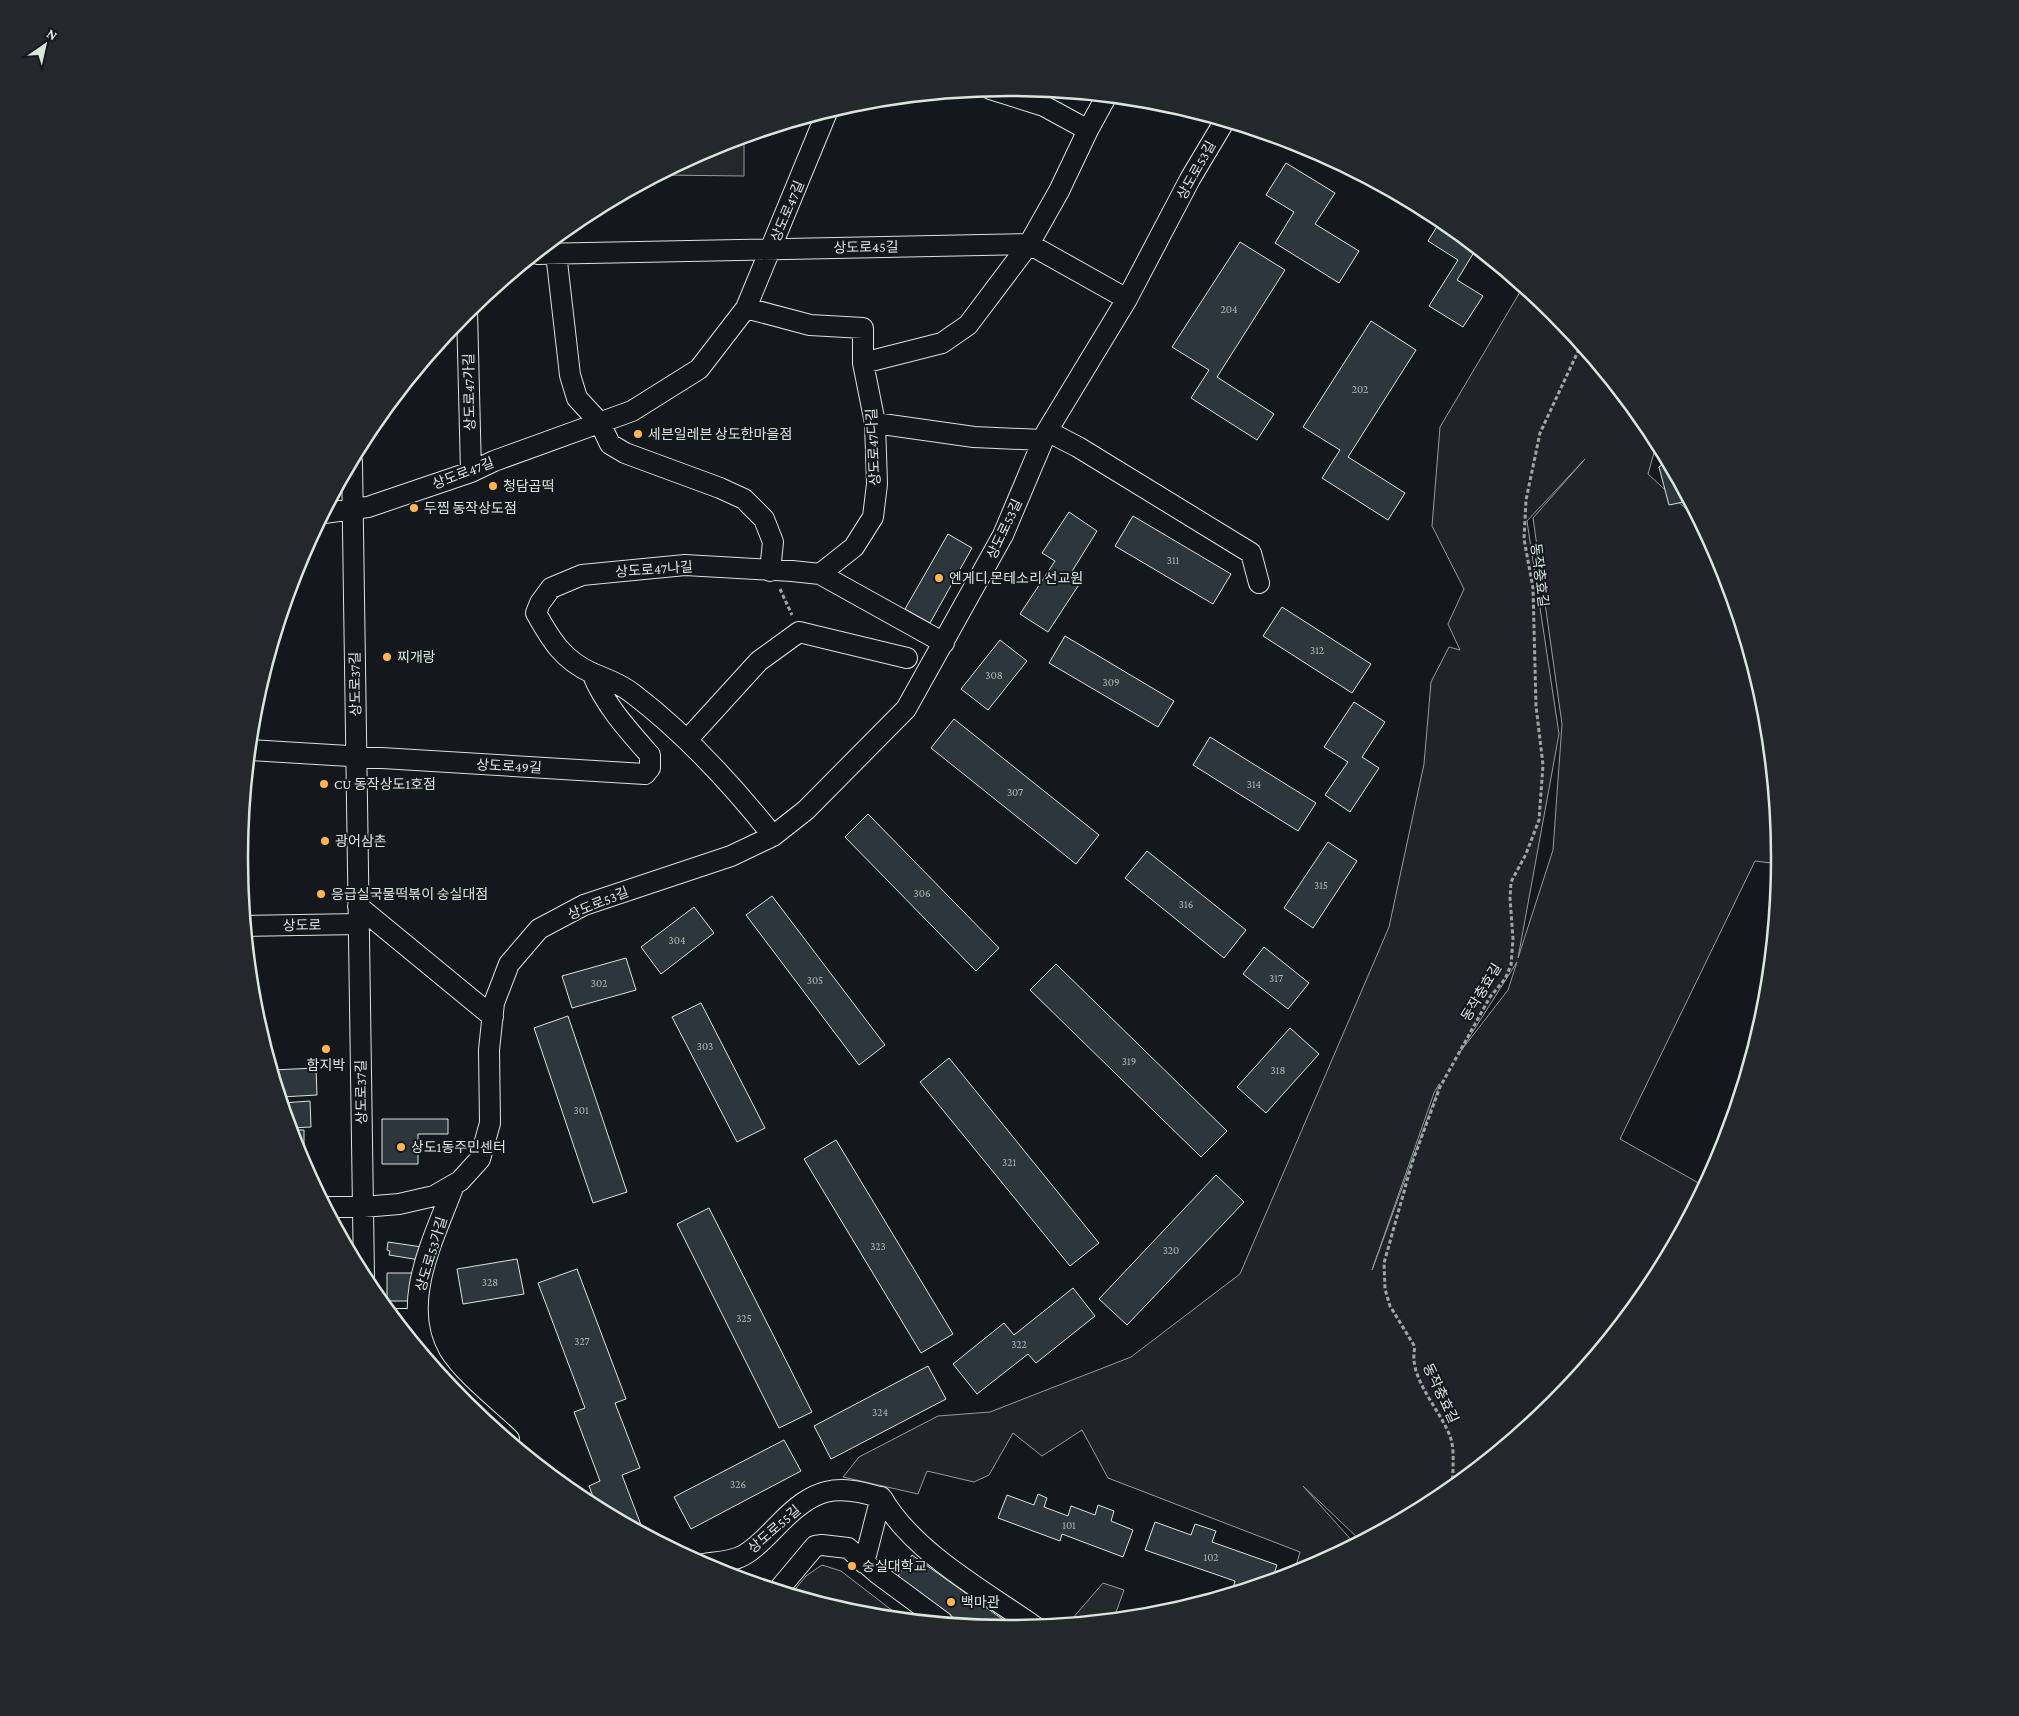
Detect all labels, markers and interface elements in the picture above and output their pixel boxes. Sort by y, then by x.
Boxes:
north arrow [20,20,70,70]
text: N [44,25,61,44]
street label: 상도로53길 [1173,138,1219,202]
street label: 상도로47길 [767,178,807,244]
street label: 상도로45길 [833,238,899,256]
house number: 204 [1220,303,1238,315]
street label: 상도로47가길 [460,353,478,431]
house number: 202 [1352,383,1368,395]
street label: 상도로47다길 [863,408,883,486]
place label: 세븐일레븐 상도한마을점 [648,426,792,442]
marker: 세븐일레븐 상도한마을점 [632,428,644,440]
street label: 상도로47길 [430,454,496,492]
place label: 청담곱떡 [503,478,555,494]
marker: 청담곱떡 [487,480,499,492]
street label: 상도로53길 [983,496,1025,562]
place label: 두찜 동작상도점 [424,500,517,516]
marker: 두찜 동작상도점 [408,502,420,514]
street label: 동작충효길 [1528,542,1552,608]
house number: 311 [1167,554,1180,566]
street label: 상도로47나길 [615,558,693,580]
place label: 엔게디 몬테소리 선교원 [949,570,1083,586]
marker: 엔게디 몬테소리 선교원 [933,572,945,584]
house number: 312 [1310,644,1324,656]
place label: 찌개랑 [397,649,436,665]
marker: 찌개랑 [381,651,393,663]
street label: 상도로37길 [346,652,364,716]
house number: 308 [985,669,1003,681]
house number: 309 [1102,676,1120,688]
street label: 상도로49길 [476,756,542,776]
place label: CU 동작상도1호점 [334,776,436,792]
marker: CU 동작상도1호점 [318,778,330,790]
house number: 314 [1247,778,1262,790]
house number: 307 [1007,786,1023,798]
place label: 광어삼촌 [335,833,387,849]
marker: 광어삼촌 [319,835,331,847]
house number: 315 [1314,879,1328,891]
street label: 상도로53길 [565,883,631,923]
place label: 응급실국물떡볶이 숭실대점 [331,886,488,902]
house number: 306 [913,887,931,899]
marker: 응급실국물떡볶이 숭실대점 [315,888,327,900]
house number: 316 [1179,898,1193,910]
street label: 상도로 [283,917,322,933]
house number: 304 [668,934,686,946]
street label: 동작충효길 [1458,960,1504,1024]
house number: 317 [1269,972,1283,984]
house number: 305 [807,974,823,986]
house number: 302 [591,977,607,989]
house number: 303 [697,1040,713,1052]
marker: 함지박 [320,1043,332,1055]
house number: 319 [1122,1055,1136,1067]
place label: 함지박 [307,1057,345,1073]
street label: 상도로37길 [352,1060,370,1124]
house number: 318 [1271,1064,1285,1076]
house number: 301 [573,1104,589,1116]
place label: 상도1동주민센터 [411,1139,506,1155]
marker: 상도1동주민센터 [395,1141,407,1153]
house number: 321 [1002,1156,1016,1168]
street label: 상도로53가길 [412,1215,450,1293]
house number: 323 [870,1240,886,1252]
house number: 320 [1163,1244,1179,1256]
house number: 328 [482,1276,498,1288]
house number: 325 [736,1312,752,1324]
house number: 327 [574,1335,590,1347]
house number: 322 [1011,1338,1027,1350]
street label: 동작충효길 [1420,1360,1462,1426]
house number: 324 [872,1406,888,1418]
house number: 326 [730,1478,746,1490]
street label: 상도로55길 [744,1502,804,1556]
house number: 101 [1062,1519,1076,1531]
house number: 102 [1203,1551,1219,1563]
place label: 숭실대학교 [862,1558,927,1574]
marker: 숭실대학교 [846,1560,858,1572]
place label: 백마관 [961,1594,1000,1610]
marker: 백마관 [945,1596,957,1608]

